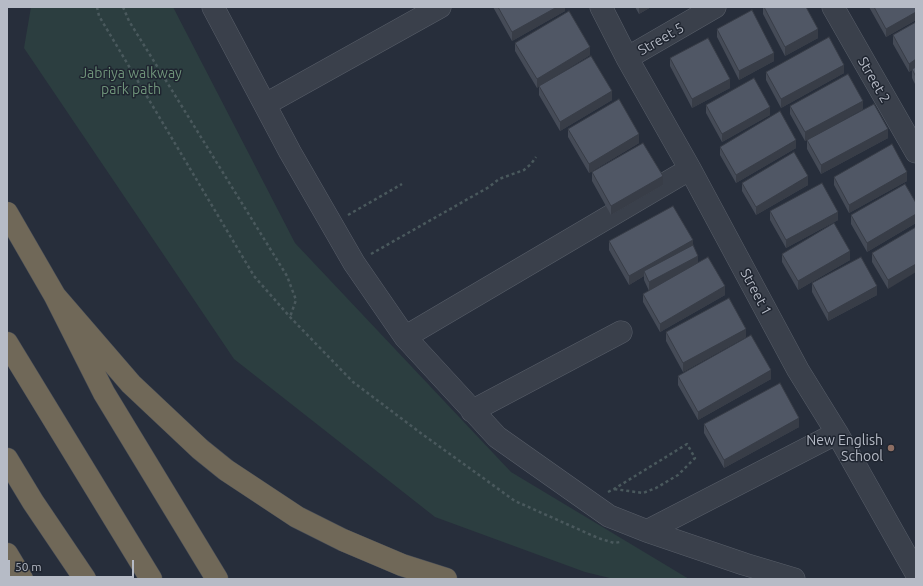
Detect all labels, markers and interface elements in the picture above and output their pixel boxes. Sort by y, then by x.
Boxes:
street label: Street 5 [635,19,687,59]
street label: Street 2 [854,54,894,106]
park label: Jabriya walkway park path [80,65,182,98]
street label: Street 1 [737,266,775,318]
place label: New English School [806,432,883,464]
marker: New English School [886,443,896,453]
scale bar [10,552,136,578]
text: 50 m [15,560,42,573]

